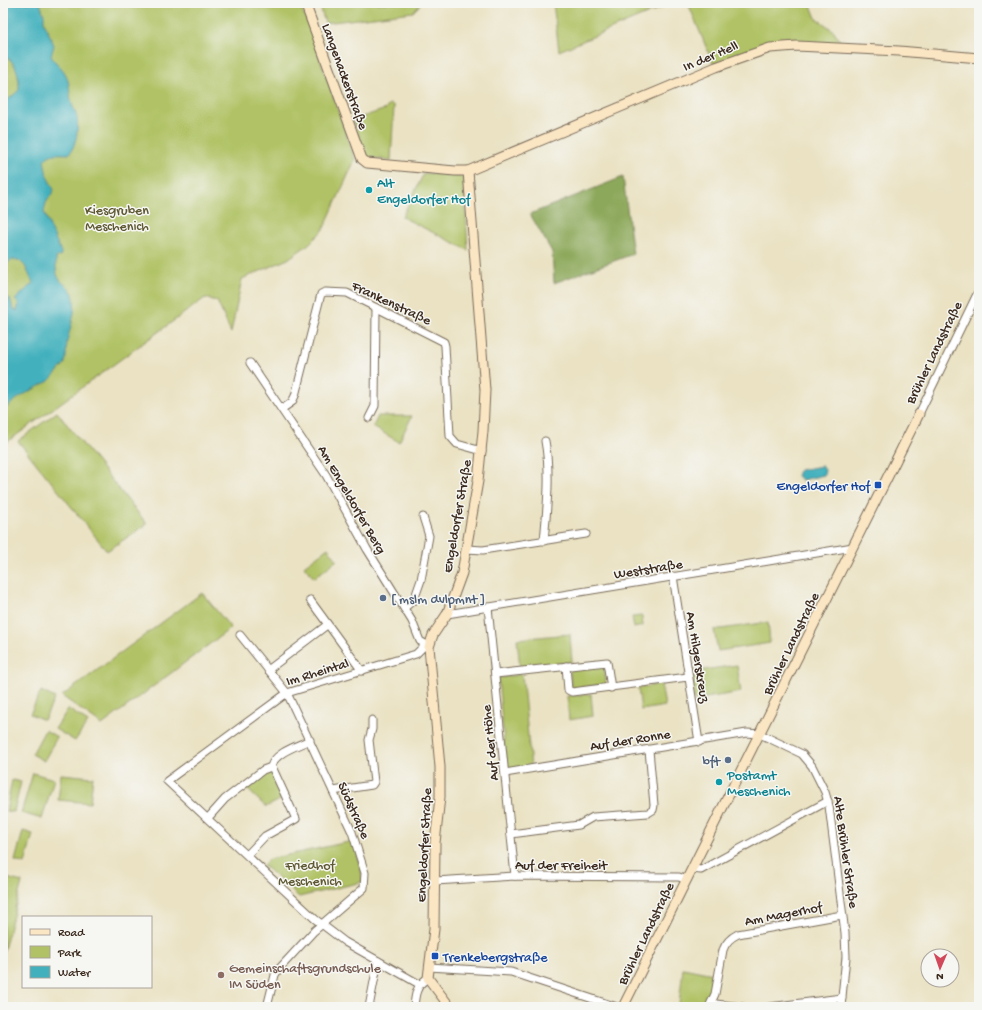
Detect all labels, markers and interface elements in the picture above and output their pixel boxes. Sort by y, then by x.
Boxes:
street label: Langenackerstraße [317,21,371,133]
street label: In der Hell [681,38,741,77]
place label: Alt Engeldorfer Hof [377,176,472,209]
marker: Alt Engeldorfer Hof [364,185,374,195]
park label: Kiesgruben Meschenich [85,203,149,236]
street label: Frankenstraße [347,278,434,330]
street label: Brühler Landstraße [903,298,968,408]
street label: Am Engeldorfer Berg [313,443,389,558]
street label: Engeldorfer Straße [440,458,477,574]
place label: Engeldorfer Hof [777,479,872,496]
marker: Engeldorfer Hof [873,480,883,490]
street label: Weststraße [613,557,685,584]
street label: Brühler Landstraße [760,589,825,699]
place label: [ mslm dvlpmnt ] [391,592,485,609]
marker: [ mslm dvlpmnt ] [378,593,388,603]
street label: Am Hilgerskreuz [681,611,712,705]
street label: Im Rheintal [284,656,351,691]
street label: Auf der Höhe [479,703,504,781]
street label: Auf der Ronne [589,727,673,756]
place label: bft [703,754,721,771]
marker: bft [723,755,733,765]
place label: Postamt Meschenich [726,768,791,801]
marker: Postamt Meschenich [714,777,724,787]
street label: Südstraße [333,780,373,843]
street label: Engeldorfer Straße [414,787,437,903]
street label: Alte Brühler Straße [828,795,861,910]
park label: Friedhof Meschenich [278,858,342,891]
street label: Auf der Freiheit [515,858,608,875]
street label: Brühler Landstraße [615,879,680,989]
street label: Am Magerhof [743,899,825,931]
legend [22,916,152,988]
text: Road [58,927,85,941]
text: Park [57,947,83,961]
north arrow [920,948,960,988]
place label: Trenkebergstraße [442,950,548,967]
marker: Trenkebergstraße [430,951,440,961]
place label: Gemeinschaftsgrundschule IM Süden [229,961,382,994]
text: Water [58,967,92,981]
marker: Gemeinschaftsgrundschule IM Süden [216,970,226,980]
text: N [936,970,944,982]

